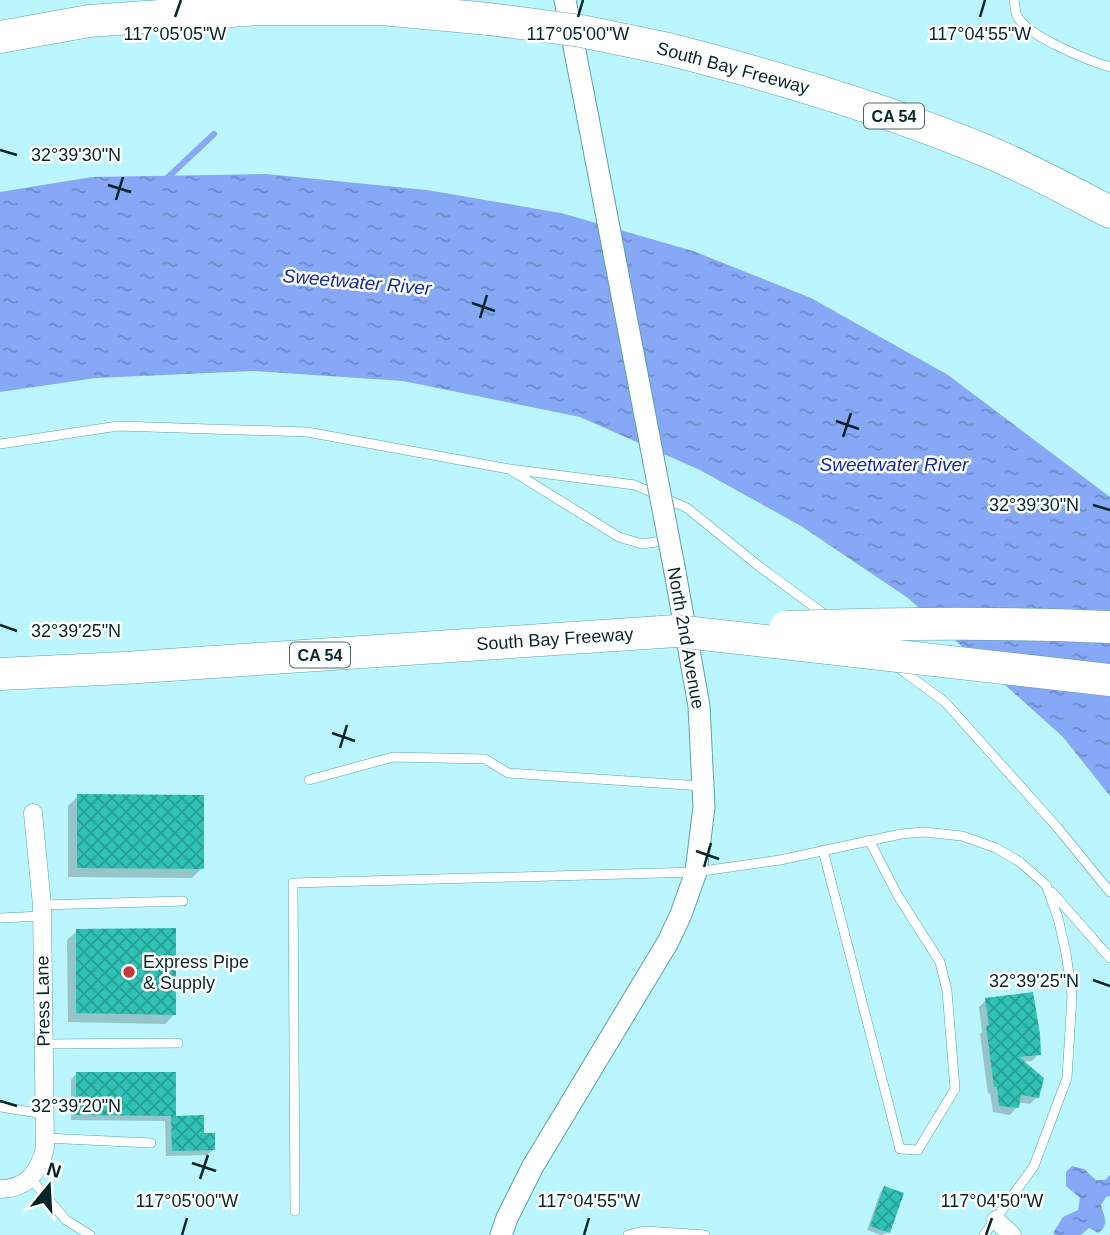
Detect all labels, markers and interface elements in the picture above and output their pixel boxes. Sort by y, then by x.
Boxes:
text: 117°05'05"W [124,24,226,44]
text: 117°05'00"W [527,24,629,44]
text: 117°04'55"W [929,24,1031,44]
street label: South Bay Freeway [655,38,811,98]
road number: CA 54 [864,104,924,128]
text: 32°39'30"N [31,145,121,165]
water label: Sweetwater River [282,265,433,299]
water label: Sweetwater River [820,454,969,475]
text: 32°39'30"N [989,495,1079,515]
street label: North 2nd Avenue [664,565,708,711]
text: 32°39'25"N [31,621,121,641]
street label: South Bay Freeway [476,624,634,654]
road number: CA 54 [290,642,350,668]
place label: Express Pipe & Supply [143,952,249,993]
street label: Press Lane [32,955,54,1047]
marker: Express Pipe & Supply [121,964,137,980]
text: 32°39'25"N [989,971,1079,991]
text: 32°39'20"N [31,1096,121,1116]
north arrow [14,1151,84,1221]
text: N [44,1158,64,1182]
text: 117°05'00"W [136,1191,238,1211]
text: 117°04'55"W [538,1191,640,1211]
text: 117°04'50"W [941,1191,1043,1211]

